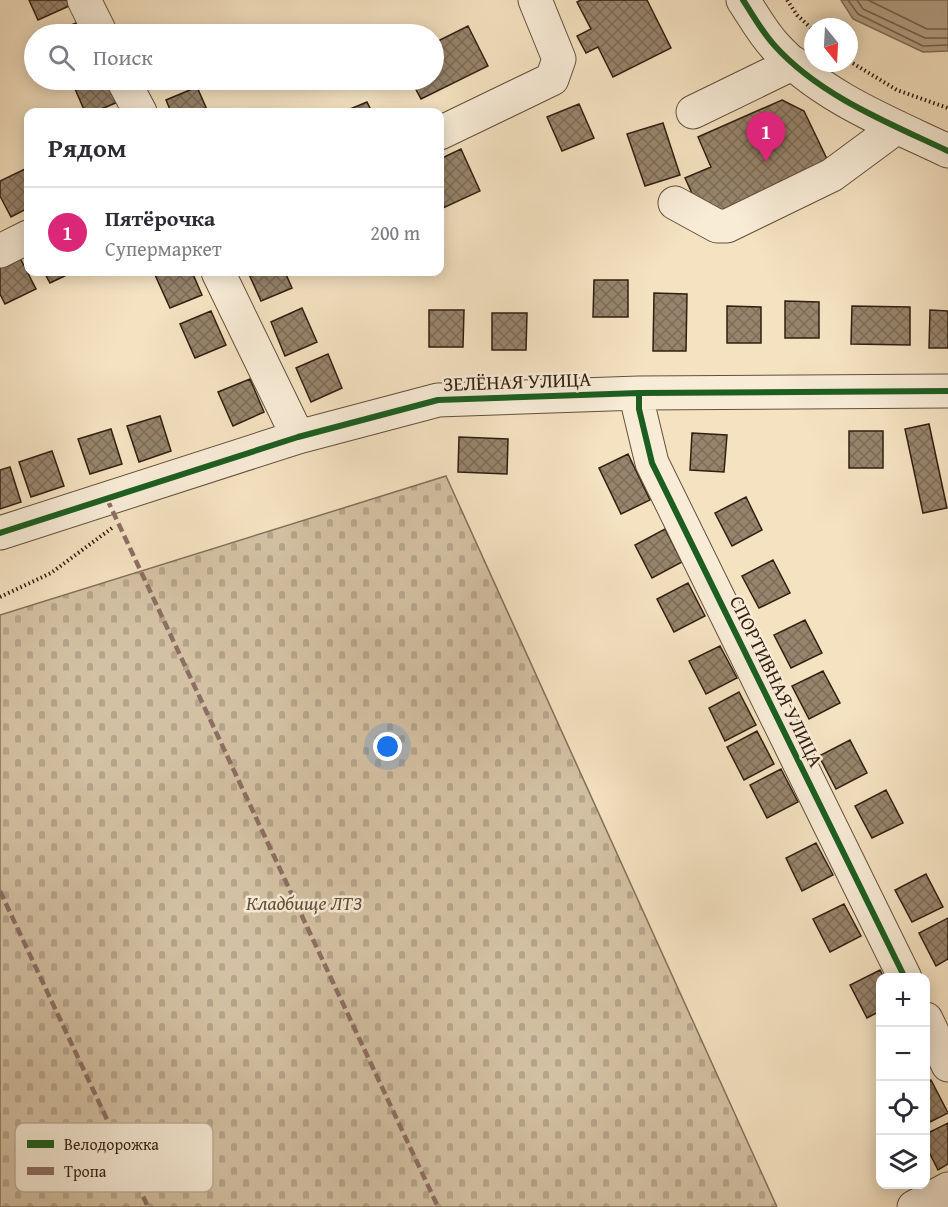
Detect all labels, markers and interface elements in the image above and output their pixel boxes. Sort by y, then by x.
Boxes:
north arrow [804,18,858,72]
search box [24,24,444,90]
icon: search [45,41,78,74]
text: Поиск [93,41,153,73]
pin: 1 [746,112,786,162]
text: Рядом [48,128,126,167]
text: Пятёрочка [105,202,215,234]
text: 1 [62,218,73,247]
text: 200 m [370,218,420,247]
text: Супермаркет [105,234,222,263]
street label: ЗЕЛЁНАЯ УЛИЦА [442,364,592,398]
street label: СПОРТИВНАЯ УЛИЦА [723,590,831,772]
your location [373,732,402,761]
park label: Кладбище ЛТЗ [246,888,362,917]
map controls [876,973,930,1189]
button: + [876,973,930,1027]
button: − [876,1027,930,1081]
button: locate [876,1081,930,1135]
legend [15,1123,213,1192]
text: Велодорожка [64,1132,159,1156]
button: layers [876,1135,930,1189]
text: Тропа [64,1159,107,1183]

